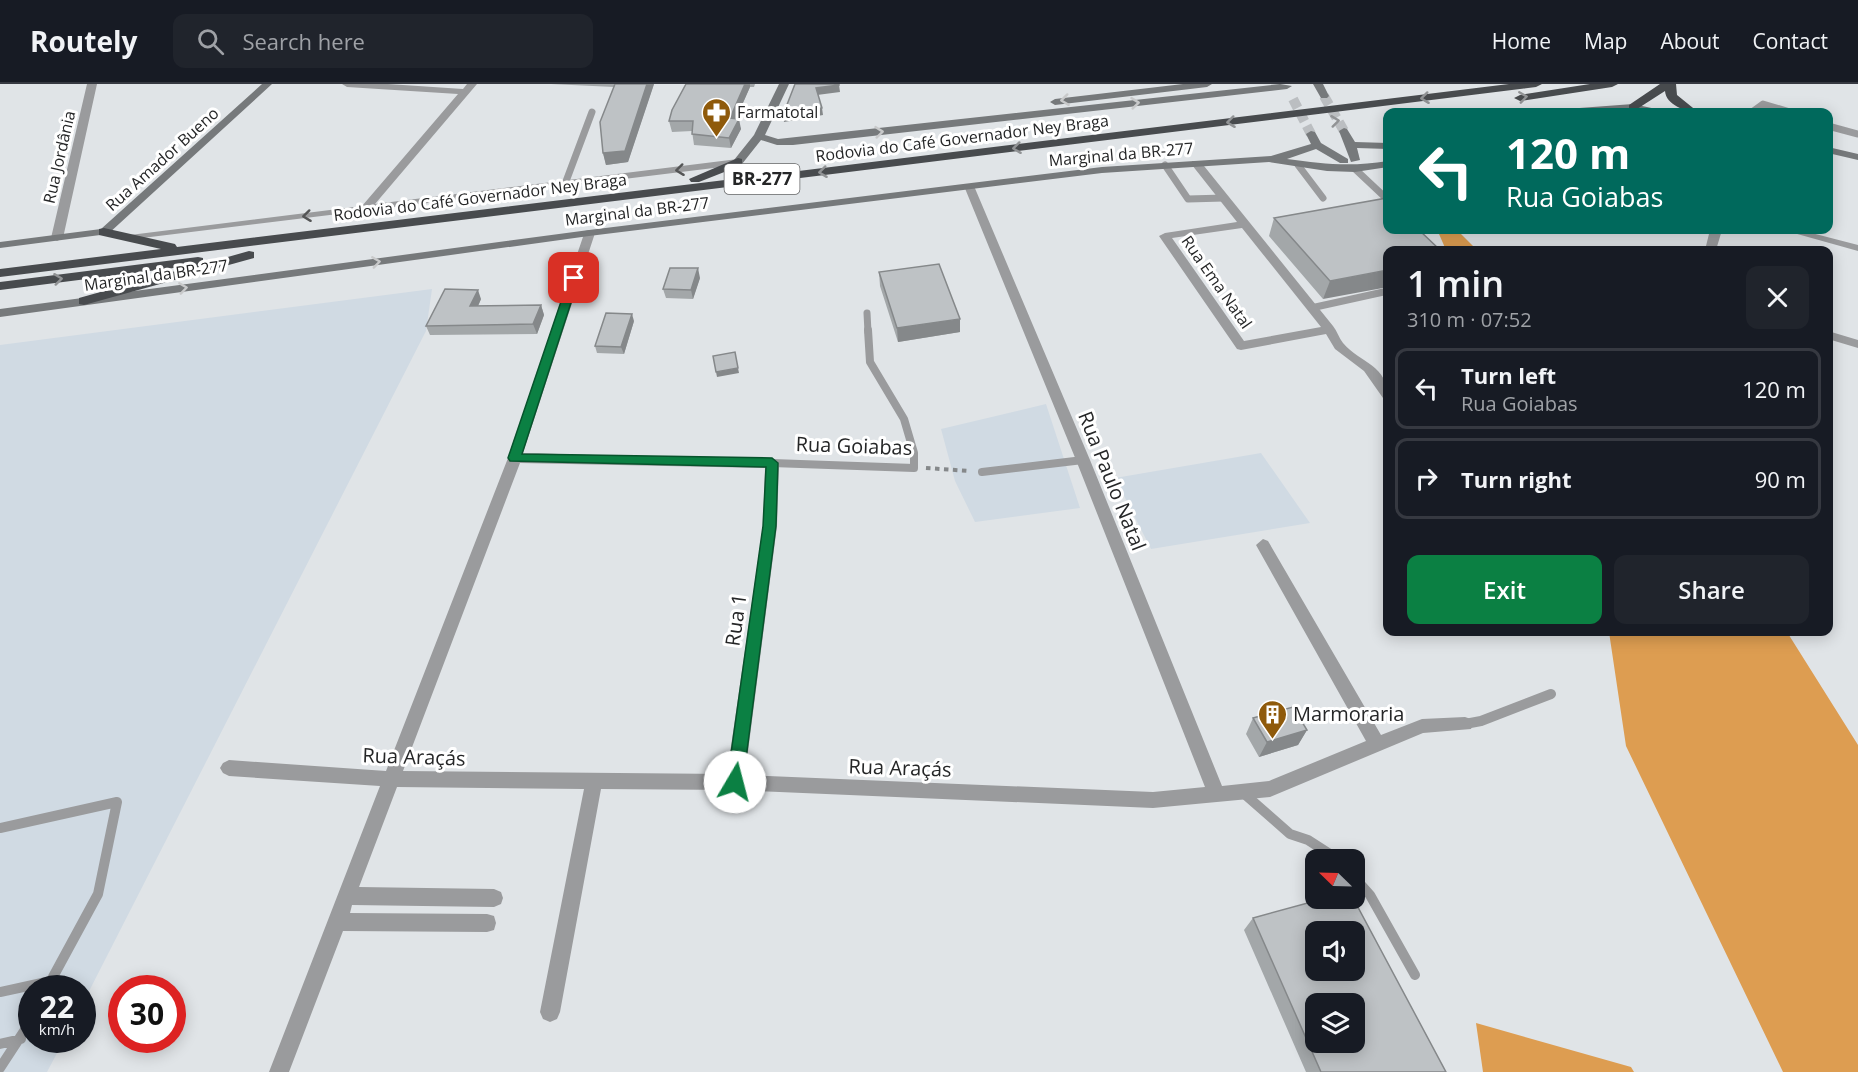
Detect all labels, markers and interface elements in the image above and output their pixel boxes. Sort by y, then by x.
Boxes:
search box [173,14,593,68]
text: Routely [30,22,137,60]
icon: search [194,25,227,58]
text: Search here [242,26,365,56]
text: Home [1492,27,1551,55]
text: Map [1584,27,1627,55]
text: About [1660,27,1720,55]
text: Contact [1753,27,1828,55]
one-way arrow [1420,91,1429,104]
one-way arrow [1518,92,1527,104]
one-way arrow [1061,94,1070,106]
pharmacy icon: Farmatotal [700,96,732,138]
one-way arrow [1131,97,1140,110]
place label: Farmatotal [737,101,818,123]
street label: Rua Amador Bueno [101,102,223,216]
street label: Rua Jordânia [38,108,80,206]
street label: Rodovia do Café Governador Ney Braga [814,109,1110,167]
one-way arrow [1226,115,1236,127]
one-way arrow [1331,115,1340,127]
text: 120 m [1506,124,1630,181]
one-way arrow [874,126,884,139]
icon: left [1407,132,1485,210]
street label: Marginal da BR-277 [1048,137,1194,171]
one-way arrow [1012,141,1021,154]
one-way arrow [676,163,685,175]
road number: BR-277 [724,164,800,194]
one-way arrow [819,165,828,178]
street label: Rodovia do Café Governador Ney Braga [332,168,628,226]
text: Rua Goiabas [1506,178,1663,215]
street label: Marginal da BR-277 [564,191,710,231]
one-way arrow [303,209,312,222]
street label: Rua Ema Natal [1177,231,1257,333]
pin [548,252,599,303]
street label: Marginal da BR-277 [83,254,229,296]
one-way arrow [371,256,381,268]
text: 1 min [1407,259,1504,308]
icon: arrive [557,261,590,294]
button: close [1746,266,1809,329]
one-way arrow [53,273,63,286]
one-way arrow [178,282,187,295]
text: 310 m · 07:52 [1407,306,1532,333]
text: Turn left [1461,360,1556,390]
icon: left [1410,372,1443,405]
text: 120 m [1742,374,1806,404]
text: Rua Goiabas [1461,390,1578,417]
street label: Rua Paulo Natal [1072,407,1153,555]
street label: Rua Goiabas [795,430,913,461]
icon: right [1410,462,1443,495]
text: Turn right [1461,464,1572,494]
text: 90 m [1755,464,1806,494]
button: Exit [1407,555,1602,624]
button: Share [1614,555,1809,624]
street label: Rua 1 [718,592,753,648]
building icon: Marmoraria [1256,698,1288,740]
place label: Marmoraria [1293,700,1404,727]
street label: Rua Araçás [362,741,466,772]
position arrow [703,750,767,814]
street label: Rua Araçás [848,752,952,783]
north arrow [1305,849,1365,909]
map controls [1305,849,1365,1053]
button: sound [1305,921,1365,981]
speed limit sign: 30 [108,975,186,1053]
text: 22 [40,986,74,1027]
button: layers [1305,993,1365,1053]
text: km/h [39,1019,75,1039]

